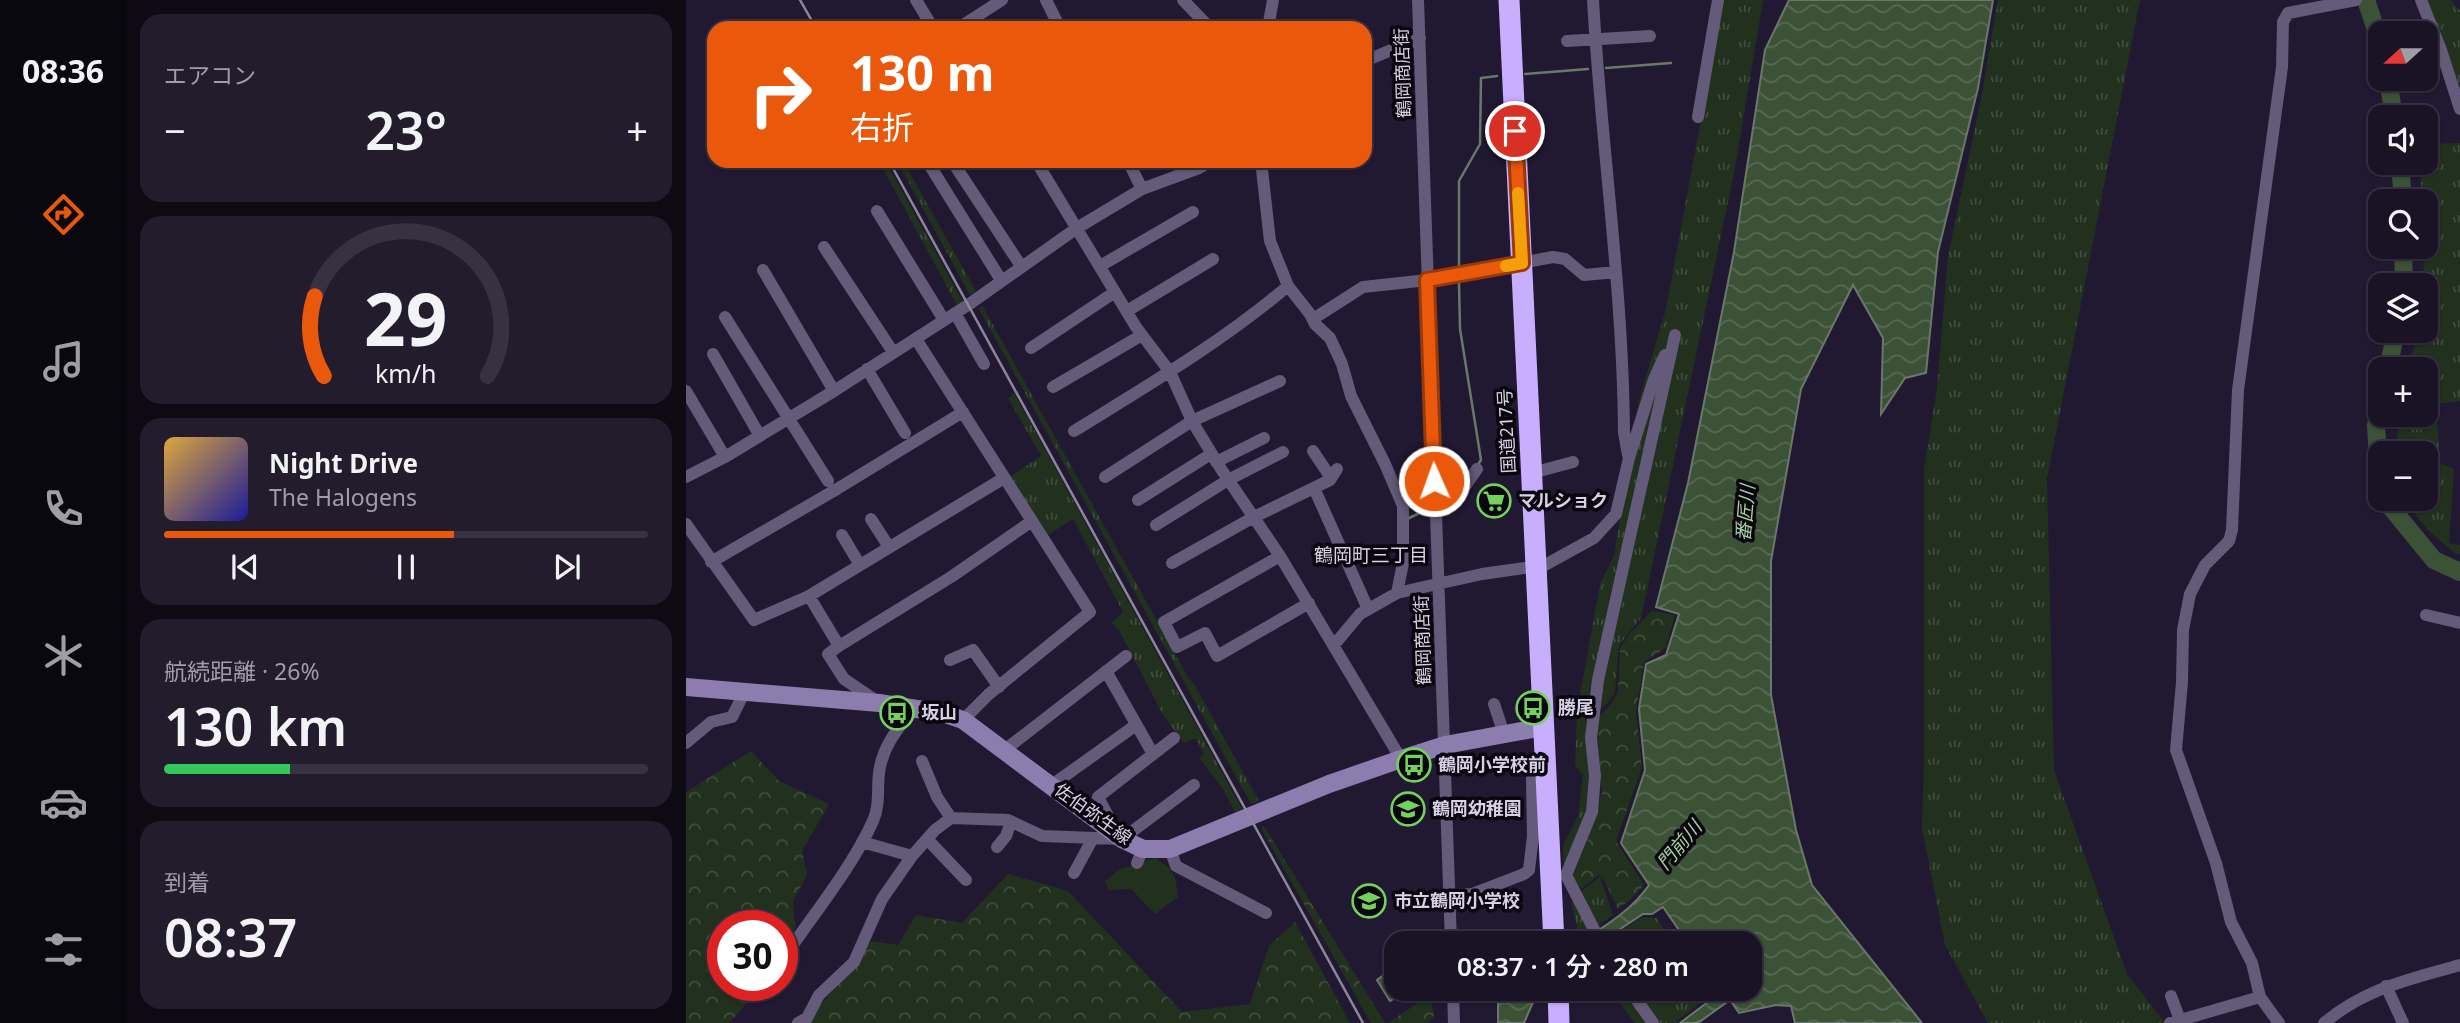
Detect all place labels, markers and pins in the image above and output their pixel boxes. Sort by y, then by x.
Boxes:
pin [1485,101,1545,161]
supermarket icon: マルショク [1475,482,1513,520]
place label: マルショク [1518,488,1608,512]
bus stop icon: 勝尾 [1514,689,1552,727]
bus stop icon: 坂山 [878,694,916,732]
place label: 勝尾 [1558,695,1594,719]
place label: 坂山 [921,700,957,724]
bus stop icon: 鶴岡小学校前 [1395,746,1433,784]
place label: 鶴岡小学校前 [1438,752,1546,776]
school or university icon: 鶴岡幼稚園 [1389,790,1427,828]
place label: 鶴岡幼稚園 [1432,796,1522,820]
school or university icon: 市立鶴岡小学校 [1350,882,1388,920]
place label: 市立鶴岡小学校 [1394,888,1520,912]

